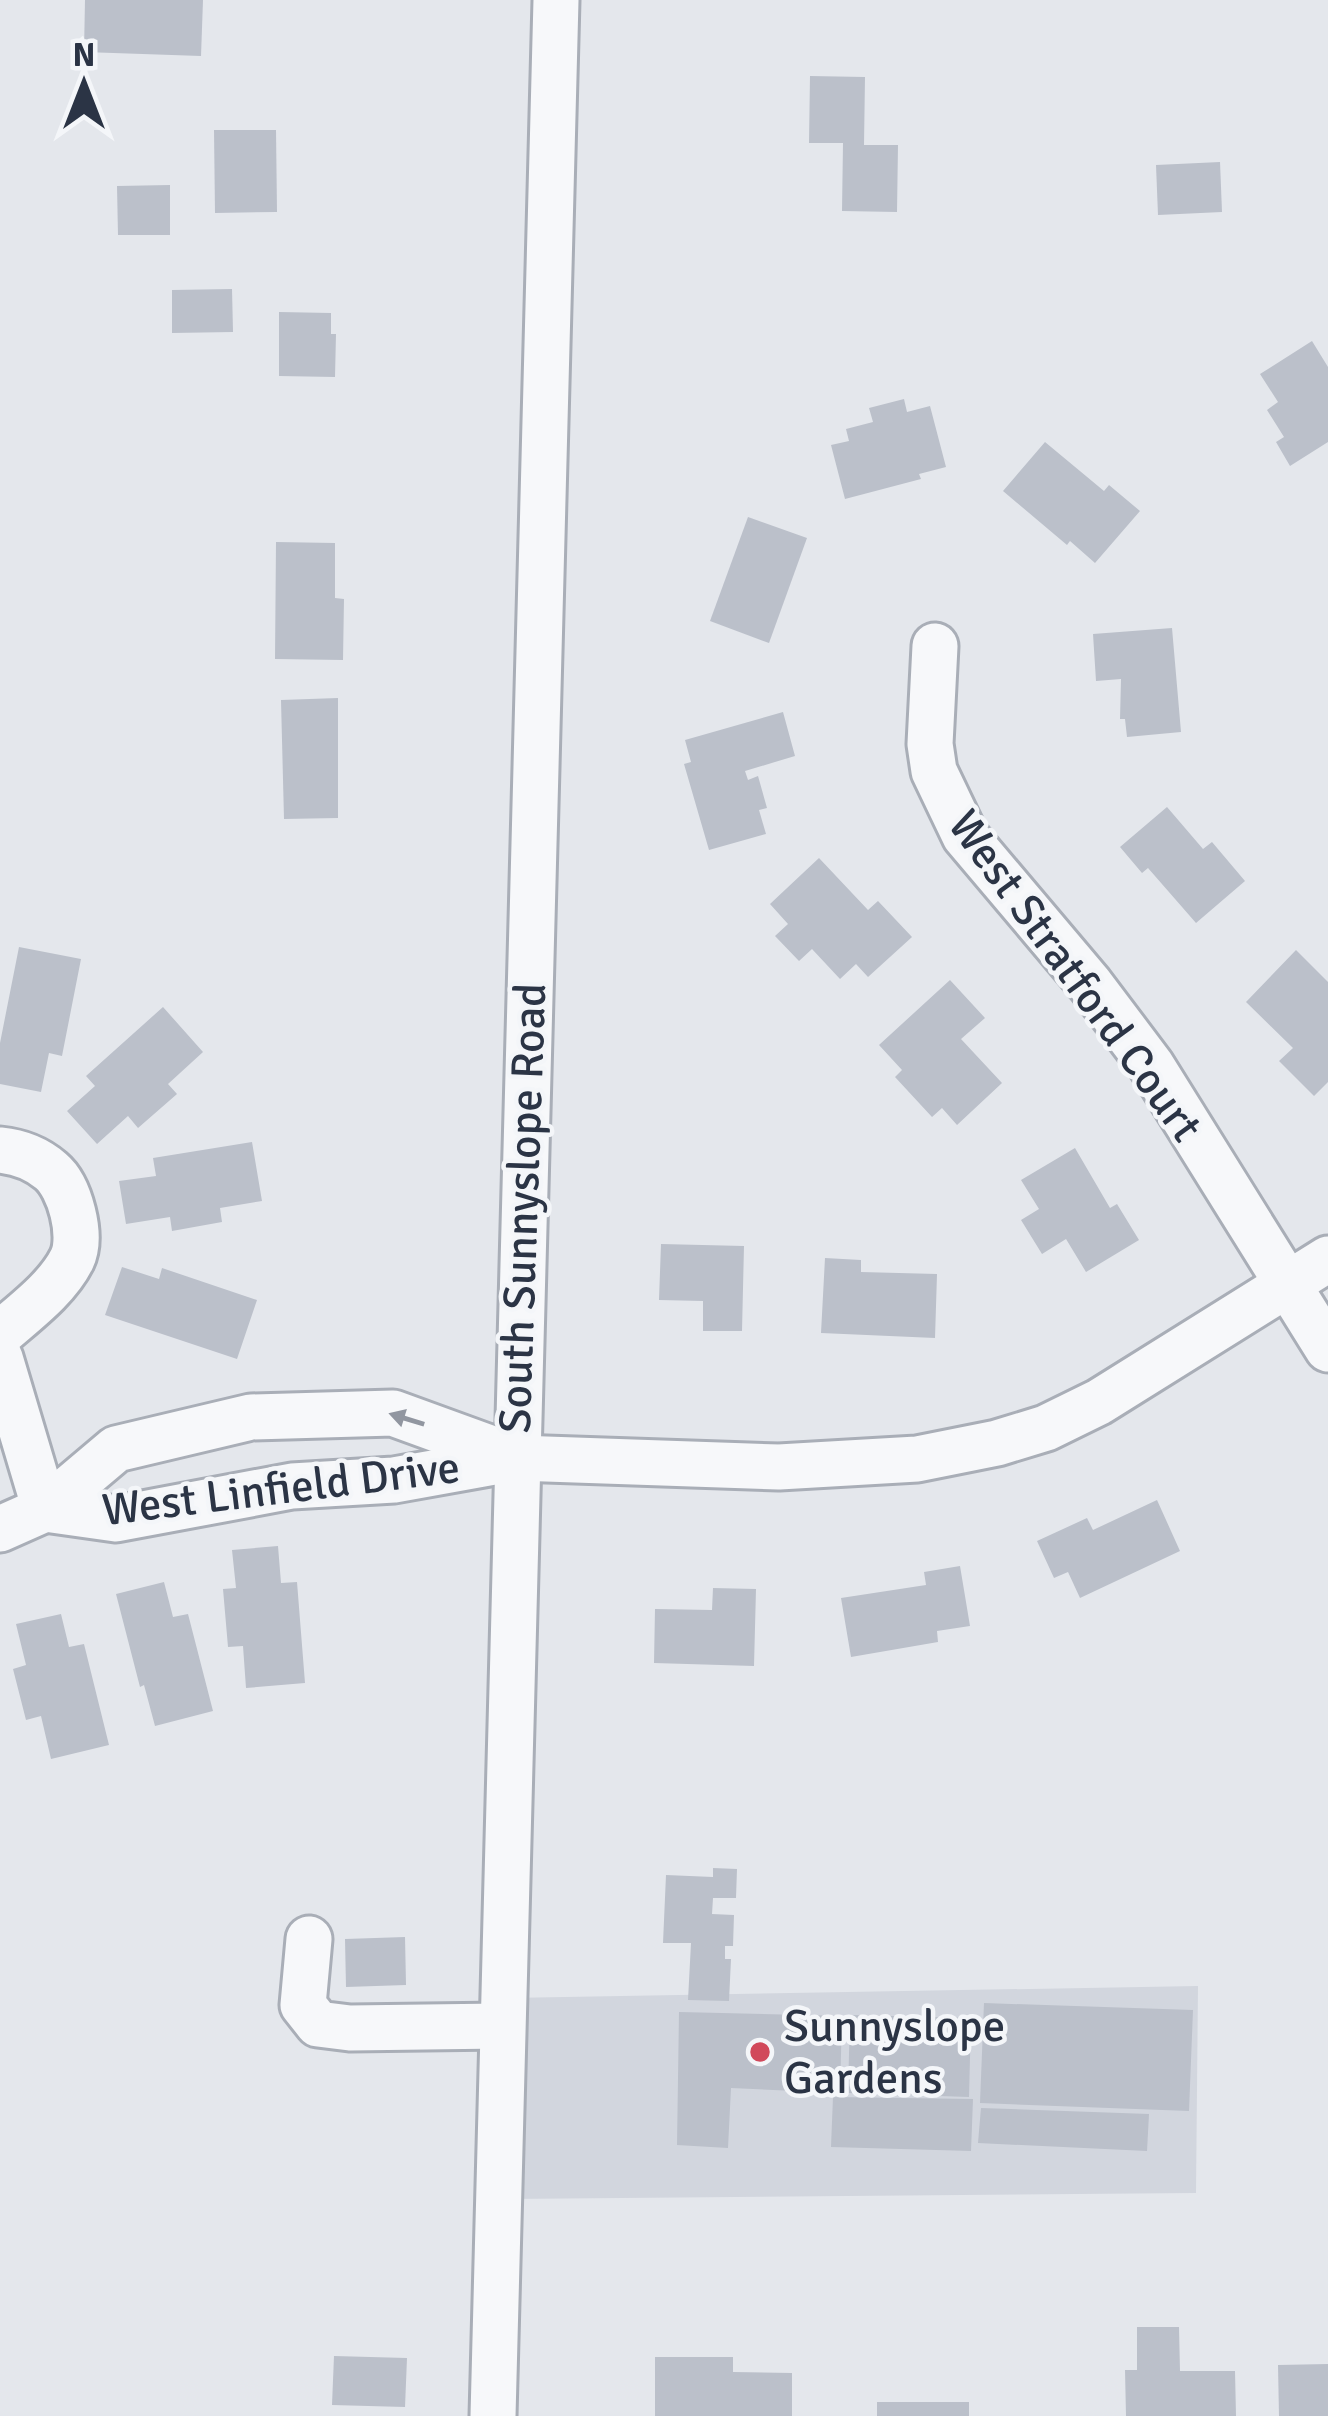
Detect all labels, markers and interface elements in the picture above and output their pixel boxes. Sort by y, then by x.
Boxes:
north arrow [24,24,144,144]
text: N [73,35,95,76]
street label: West Stratford Court [936,800,1214,1152]
street label: South Sunnyslope Road [488,982,558,1434]
one-way arrow [388,1409,425,1427]
street label: West Linfield Drive [99,1440,463,1538]
place label: Sunnyslope Gardens [784,1999,1005,2106]
marker: Sunnyslope Gardens [747,2039,773,2065]

